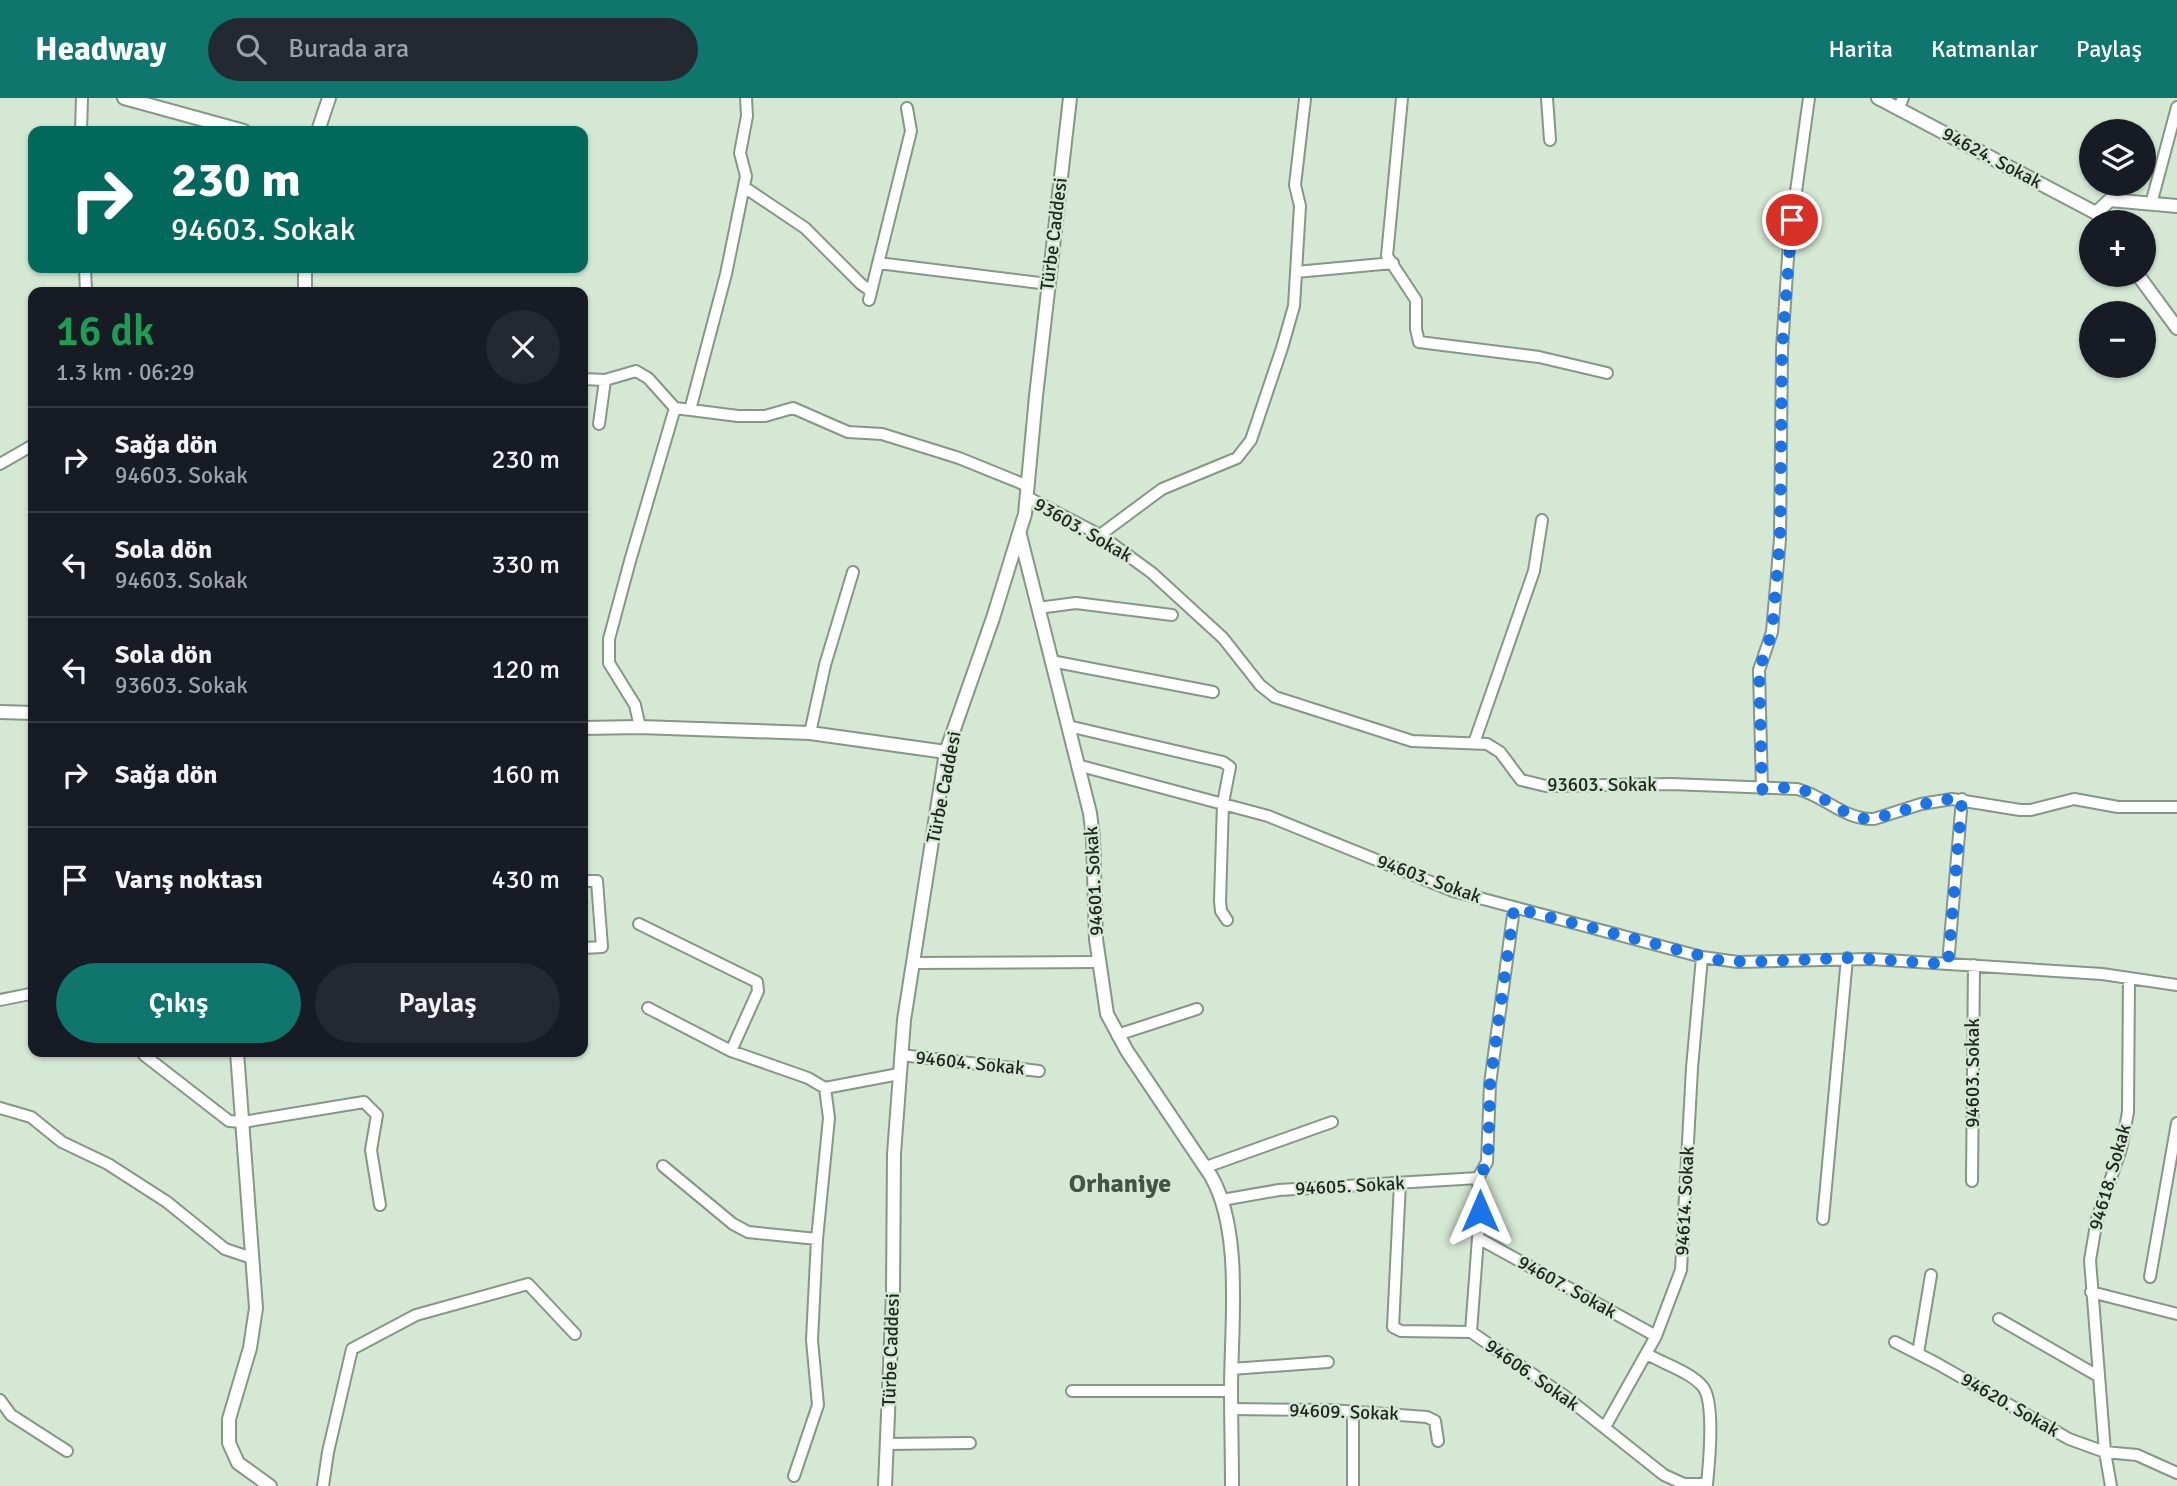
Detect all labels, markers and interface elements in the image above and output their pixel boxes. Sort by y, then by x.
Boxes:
search box [208,18,698,81]
text: Headway [35,29,166,70]
icon: search [232,30,270,68]
text: Burada ara [288,33,409,65]
text: Harita [1828,34,1893,64]
text: Katmanlar [1931,34,2038,64]
text: Paylaş [2076,34,2142,64]
map controls [2079,119,2156,378]
button: layers [2079,119,2156,196]
street label: 94624. Sokak [1938,122,2046,195]
text: 230 m [171,150,301,210]
icon: right [56,154,147,245]
street label: Türbe Caddesi [1035,176,1073,292]
pin [1762,190,1822,250]
icon: arrive [1773,201,1811,239]
text: 94603. Sokak [171,210,356,249]
button: + [2079,210,2156,287]
button: − [2079,301,2156,378]
text: 16 dk [56,306,155,357]
button: close [486,310,560,384]
text: 1.3 km · 06:29 [56,358,195,387]
text: Sağa dön [115,429,218,461]
icon: right [56,441,94,479]
text: 230 m [491,444,560,476]
text: 94603. Sokak [115,461,248,490]
street label: 93603. Sokak [1030,492,1137,568]
text: Sola dön [115,534,212,566]
icon: left [56,546,94,584]
text: 330 m [491,549,560,581]
text: 94603. Sokak [115,566,248,595]
text: Sola dön [115,639,212,671]
icon: left [56,651,94,689]
text: 120 m [491,654,560,686]
text: 93603. Sokak [115,671,248,700]
street label: Türbe Caddesi [921,729,967,845]
icon: right [56,756,94,794]
text: Sağa dön [115,759,218,791]
text: 160 m [491,759,560,791]
street label: 93603. Sokak [1547,773,1657,797]
street label: 94601. Sokak [1079,825,1109,936]
street label: 94603. Sokak [1373,849,1485,909]
icon: arrive [56,861,94,899]
text: Varış noktası [115,864,263,896]
text: 430 m [491,864,560,896]
button: Çıkış [56,963,301,1043]
button: Paylaş [315,963,560,1043]
street label: 94603. Sokak [1961,1018,1985,1128]
street label: 94604. Sokak [914,1045,1026,1081]
street label: 94618. Sokak [2083,1121,2137,1233]
street label: 94614. Sokak [1670,1145,1700,1256]
district label: Orhaniye [1069,1168,1171,1200]
street label: 94605. Sokak [1295,1171,1406,1201]
position arrow [1443,1174,1517,1248]
street label: 94607. Sokak [1513,1250,1621,1324]
street label: Türbe Caddesi [877,1293,905,1407]
street label: 94606. Sokak [1480,1334,1584,1417]
street label: 94620. Sokak [1957,1367,2064,1443]
street label: 94609. Sokak [1289,1398,1400,1426]

